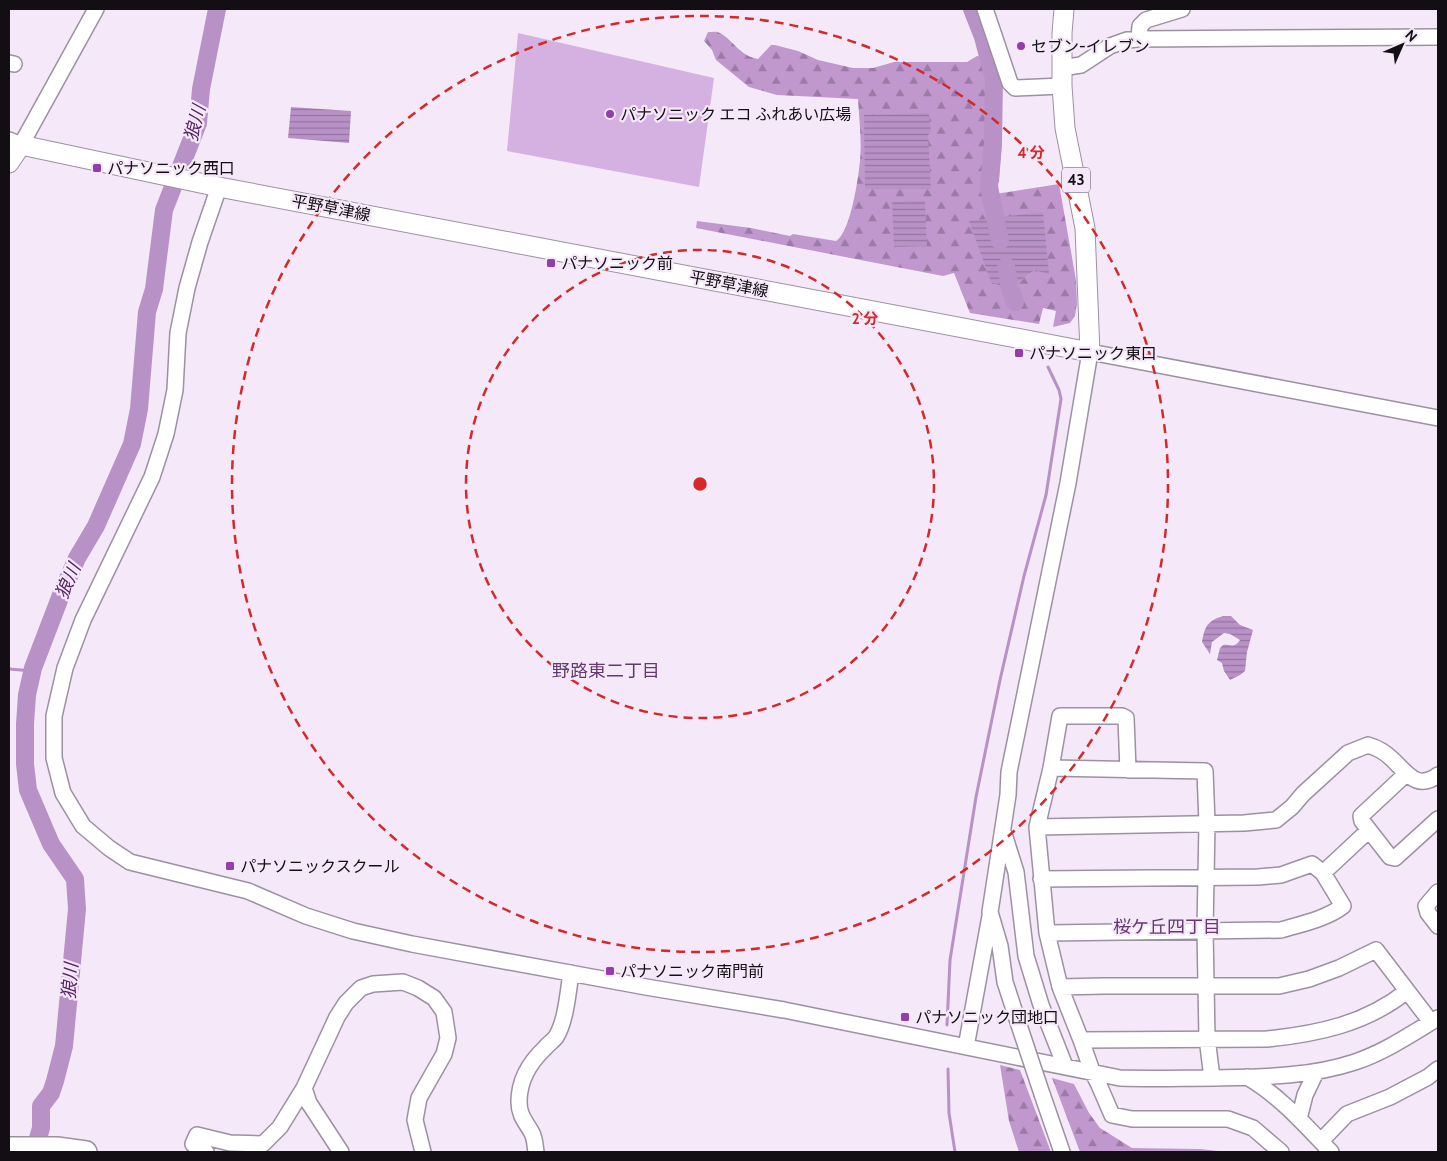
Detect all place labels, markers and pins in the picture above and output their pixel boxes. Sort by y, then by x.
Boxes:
place label: セブン-イレブン [1031,37,1150,56]
marker: セブン-イレブン [1015,40,1027,52]
place label: パナソニック エコ ふれあい広場 [620,105,851,124]
marker: パナソニック エコ ふれあい広場 [604,108,616,120]
place label: パナソニック西口 [107,159,235,178]
marker: パナソニック西口 [91,162,103,174]
place label: パナソニック前 [561,254,673,273]
marker: パナソニック前 [545,257,557,269]
place label: パナソニック東口 [1029,344,1157,363]
marker: パナソニック東口 [1013,347,1025,359]
centre of rings [691,475,709,493]
place label: パナソニックスクール [240,857,400,876]
marker: パナソニックスクール [224,860,236,872]
place label: パナソニック南門前 [620,962,764,981]
marker: パナソニック南門前 [604,965,616,977]
place label: パナソニック団地口 [915,1008,1059,1027]
marker: パナソニック団地口 [899,1011,911,1023]

